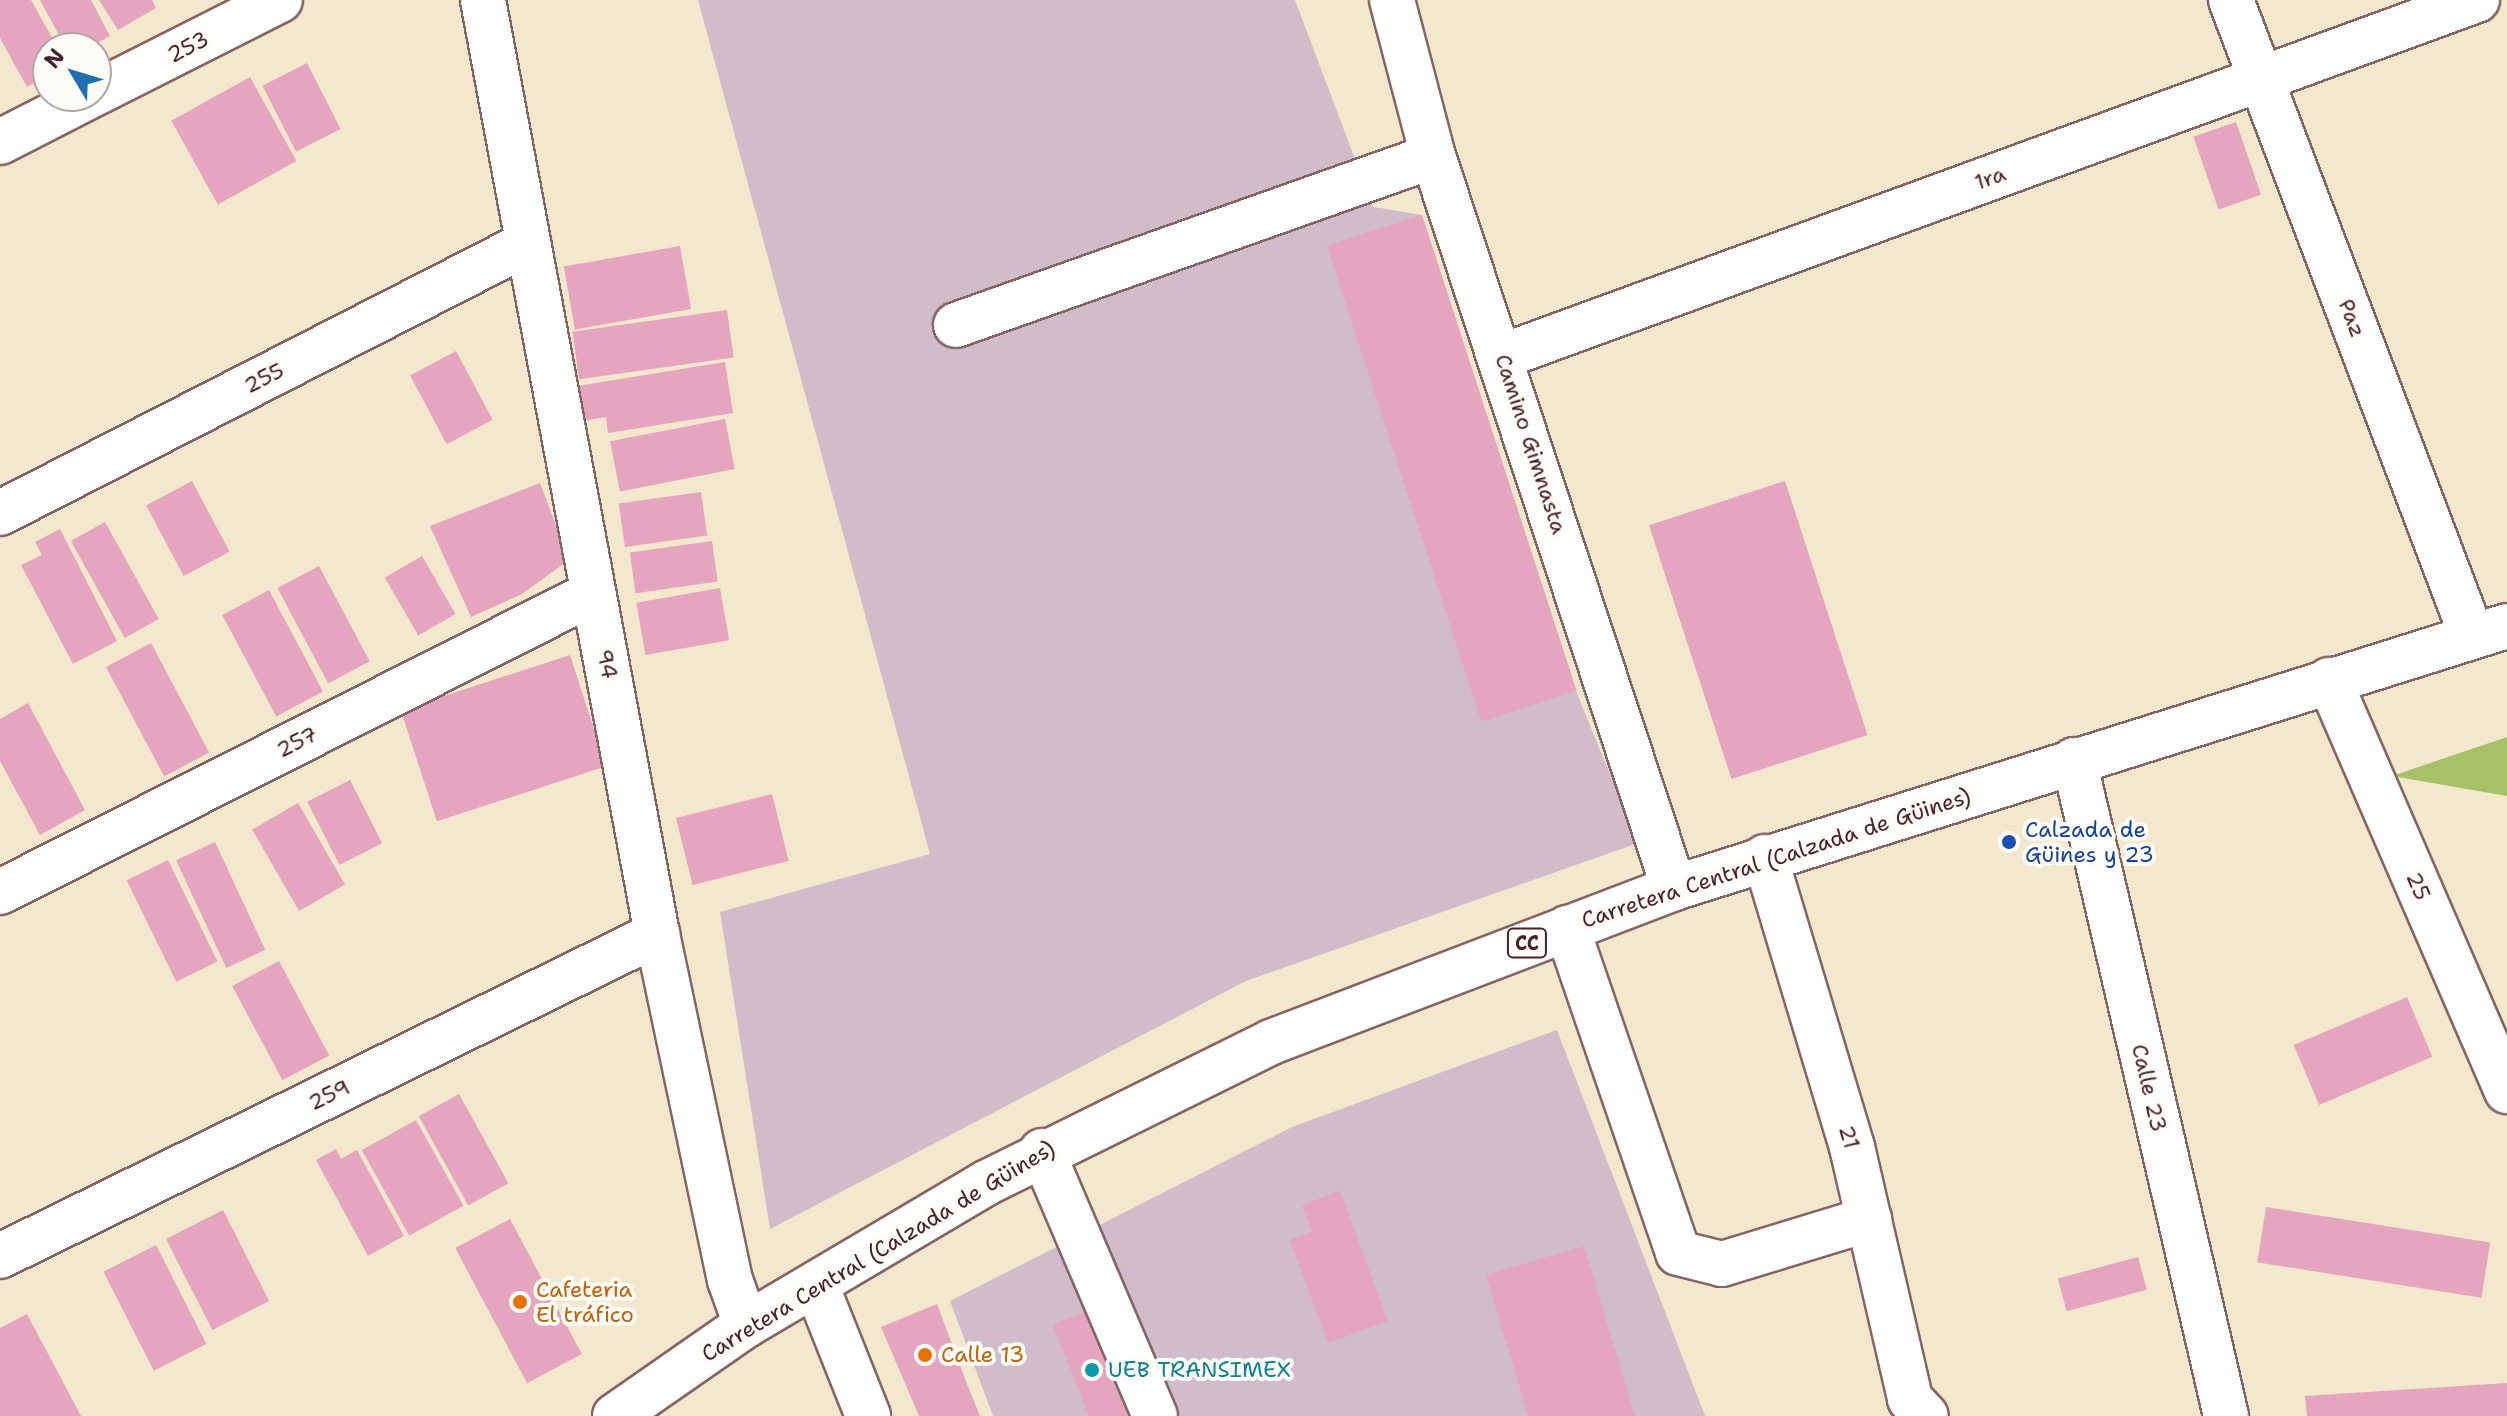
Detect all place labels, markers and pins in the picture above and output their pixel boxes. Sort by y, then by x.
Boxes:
place label: Calzada de Güines y 23 [2025,816,2154,868]
marker: Calzada de Güines y 23 [2000,833,2018,851]
place label: Cafeteria El tráfico [536,1276,634,1328]
marker: Cafeteria El tráfico [511,1293,529,1311]
place label: Calle 13 [941,1342,1024,1368]
marker: Calle 13 [916,1346,934,1364]
place label: UEB TRANSIMEX [1108,1357,1291,1383]
marker: UEB TRANSIMEX [1083,1361,1101,1379]

